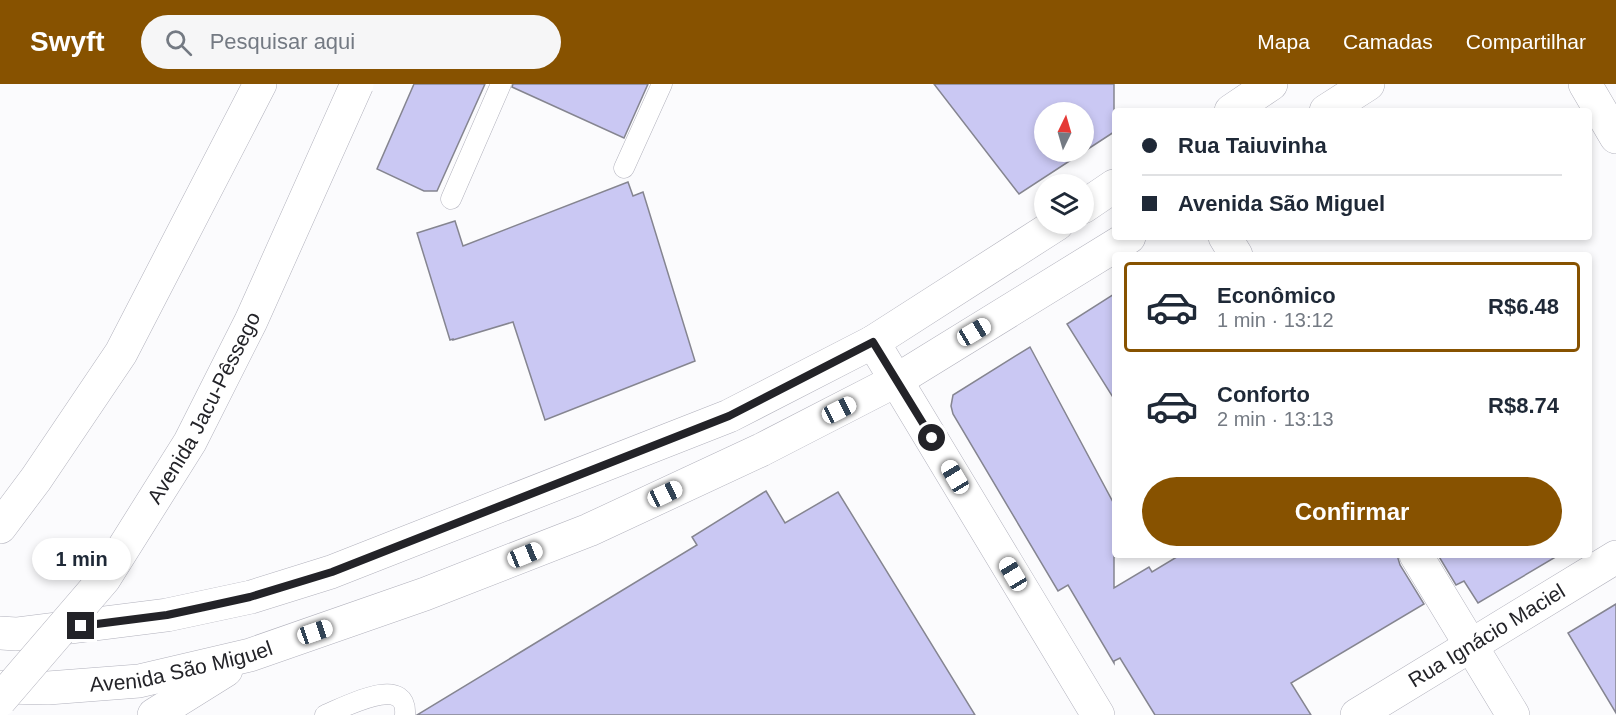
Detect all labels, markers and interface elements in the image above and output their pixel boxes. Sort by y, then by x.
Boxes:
search box [141,15,561,69]
text: Swyft [30,26,105,57]
icon: search [162,26,195,59]
text: Pesquisar aqui [210,29,355,54]
text: Mapa [1257,30,1310,53]
text: Camadas [1343,30,1433,53]
text: Compartilhar [1466,30,1586,53]
north arrow [1034,102,1094,162]
map controls [1034,102,1094,234]
text: Rua Taiuvinha [1178,133,1327,158]
button: layers [1034,174,1094,234]
text: Avenida São Miguel [1178,191,1385,216]
icon: car [1145,280,1199,334]
text: Econômico [1217,283,1336,308]
text: R$6.48 [1488,294,1559,319]
street label: Avenida Jacu-Pêssego [142,308,264,508]
text: 1 min · 13:12 [1217,309,1334,331]
car [954,315,994,349]
icon: car [1145,379,1199,433]
text: Conforto [1217,382,1310,407]
text: R$8.74 [1488,393,1559,418]
car [819,394,859,426]
text: 2 min · 13:13 [1217,408,1334,430]
route start [918,424,945,451]
car [938,457,972,497]
button: Confirmar [1142,477,1562,546]
car [645,478,685,510]
callout: 1 min [32,539,130,581]
car [505,540,545,570]
text: 1 min [55,548,108,570]
car [996,554,1030,594]
street label: Rua Ignácio Maciel [1404,579,1569,692]
route end [67,612,94,639]
car [295,618,335,646]
street label: Avenida São Miguel [89,636,275,696]

